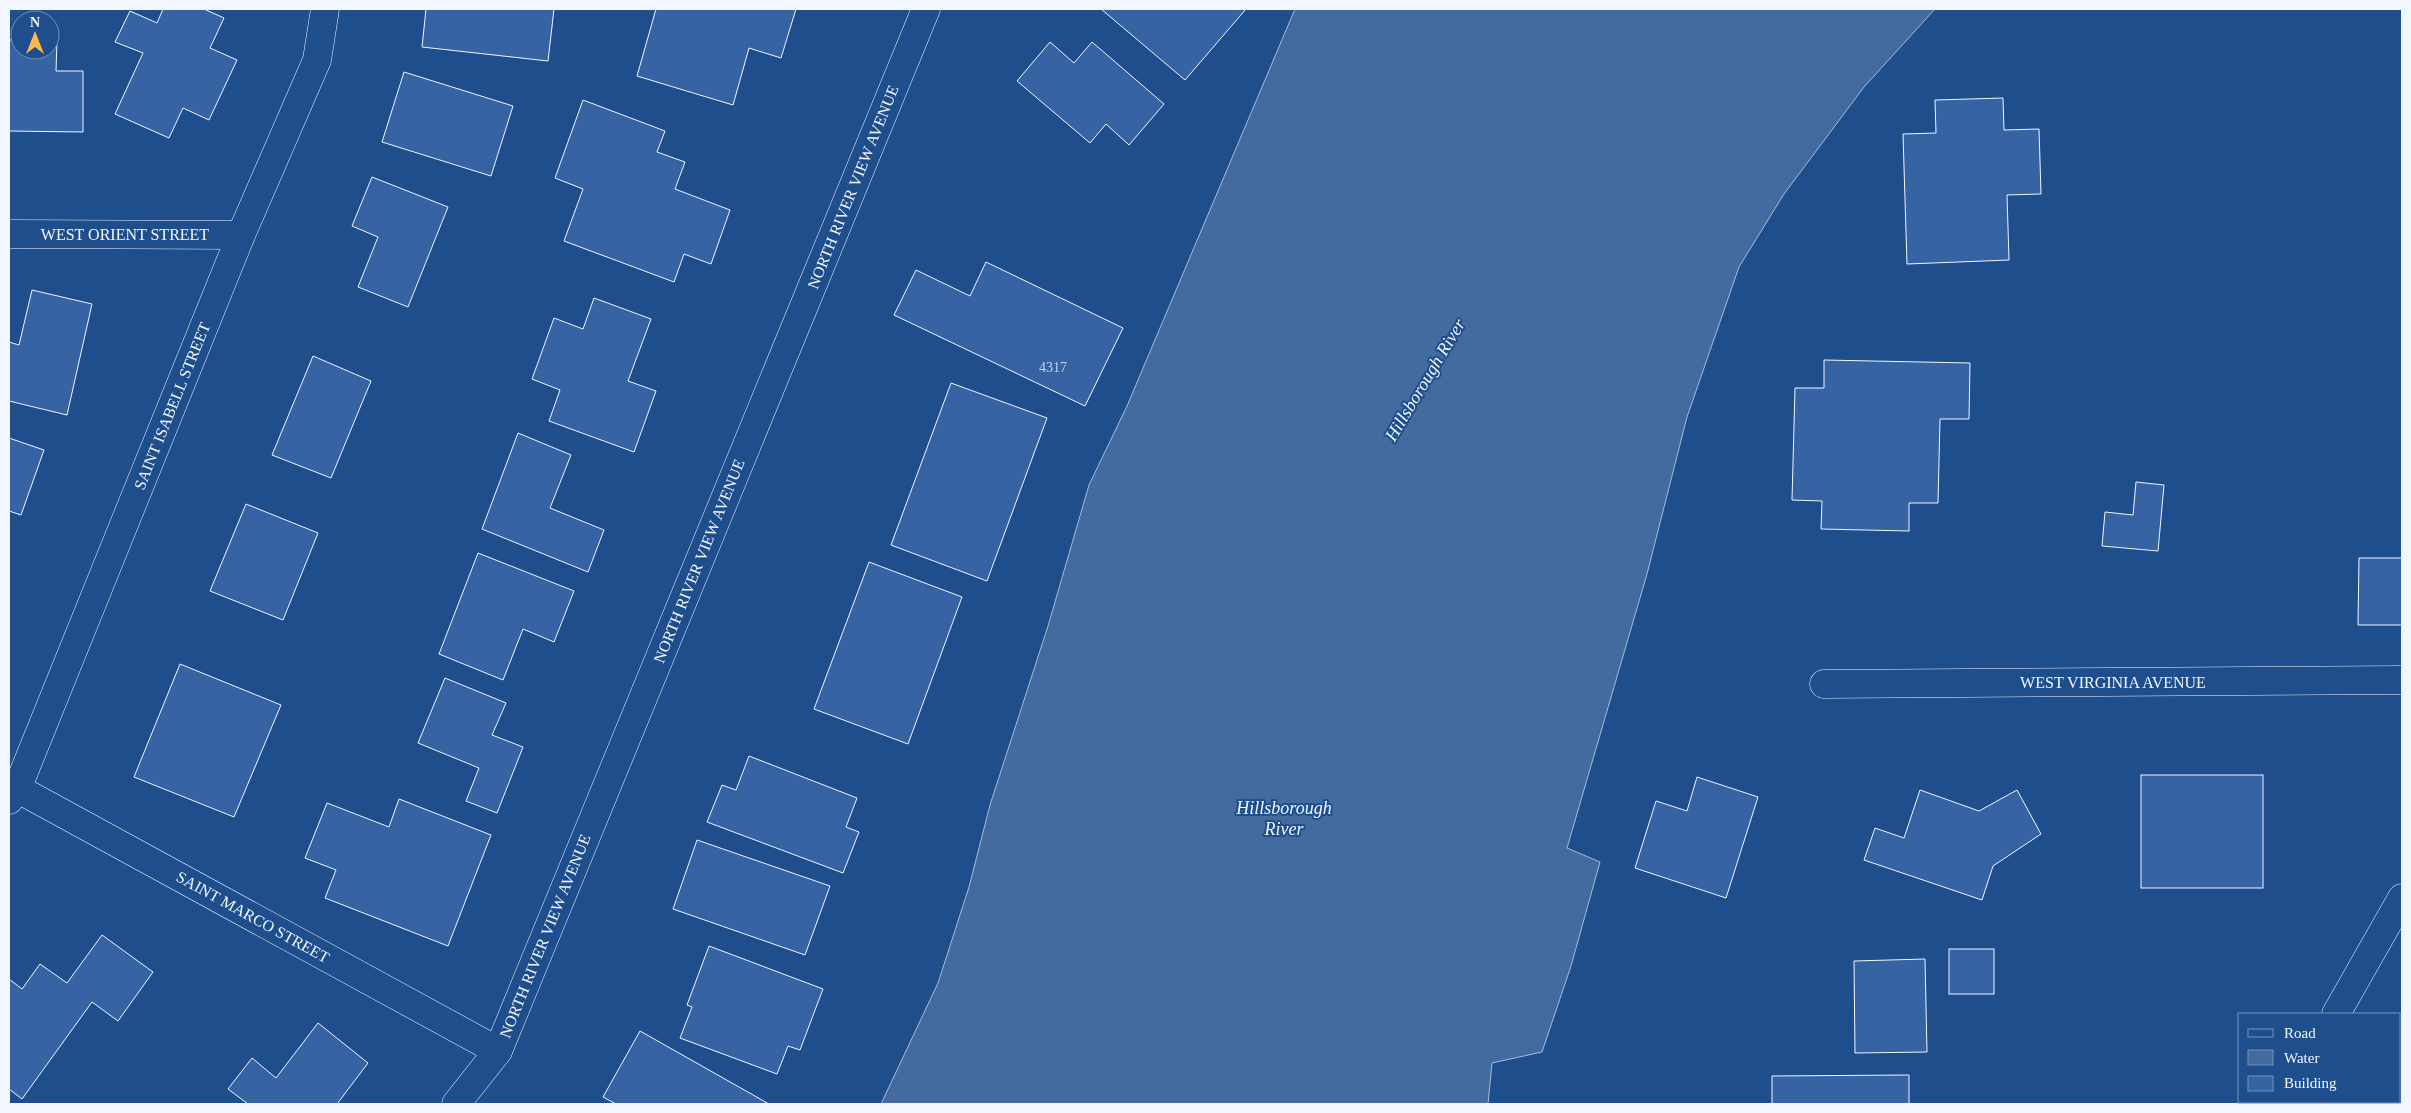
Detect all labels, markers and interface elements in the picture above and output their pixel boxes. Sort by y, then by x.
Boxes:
north arrow [10,10,60,60]
text: N [30,15,40,30]
street label: NORTH RIVER VIEW AVENUE [804,83,902,291]
street label: WEST ORIENT STREET [41,226,209,243]
water label: Hillsborough River [1380,315,1470,446]
street label: SAINT ISABELL STREET [131,320,213,492]
house number: 4317 [1039,360,1067,375]
street label: NORTH RIVER VIEW AVENUE [650,457,748,665]
street label: WEST VIRGINIA AVENUE [2020,674,2206,691]
water label: Hillsborough River [1235,798,1332,839]
street label: NORTH RIVER VIEW AVENUE [496,832,594,1040]
street label: SAINT MARCO STREET [174,868,333,966]
legend [2238,1013,2401,1103]
text: Road [2284,1025,2316,1041]
text: Water [2284,1050,2319,1066]
text: Building [2284,1075,2337,1091]

